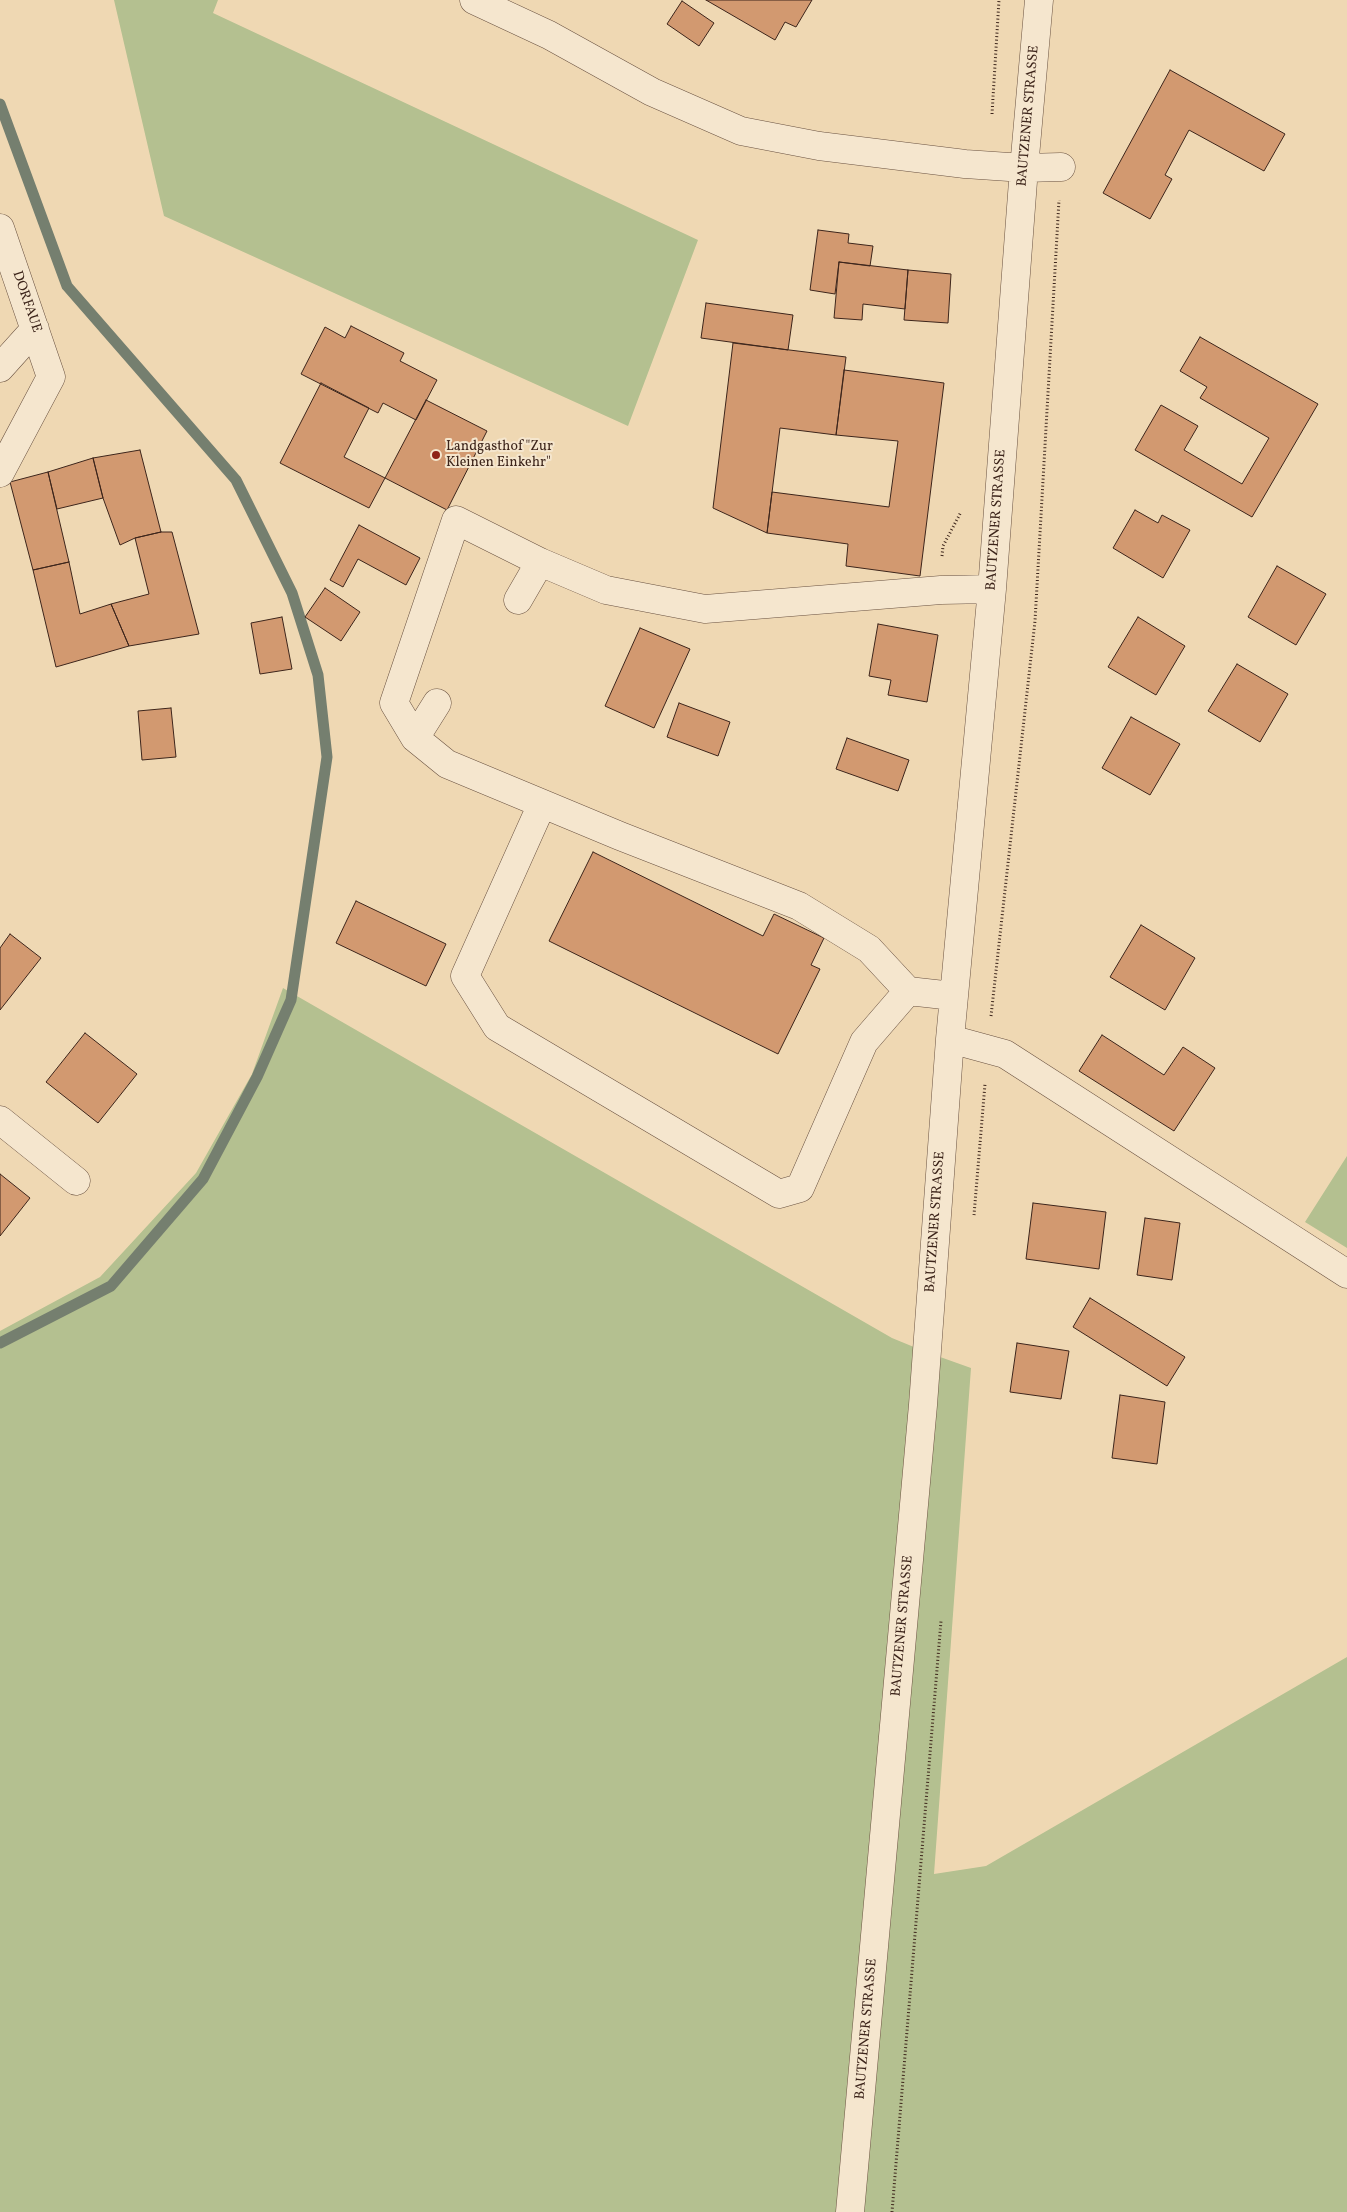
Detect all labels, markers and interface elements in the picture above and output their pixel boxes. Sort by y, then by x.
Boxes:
street label: BAUTZENER STRASSE [1014,45,1044,187]
street label: DORFAUE [8,269,44,335]
place label: Landgasthof "Zur Kleinen Einkehr" [446,439,553,472]
marker: Landgasthof "Zur Kleinen Einkehr" [430,449,442,461]
street label: BAUTZENER STRASSE [984,449,1010,591]
street label: BAUTZENER STRASSE [923,1151,949,1293]
street label: BAUTZENER STRASSE [888,1555,918,1697]
street label: BAUTZENER STRASSE [852,1958,882,2100]

